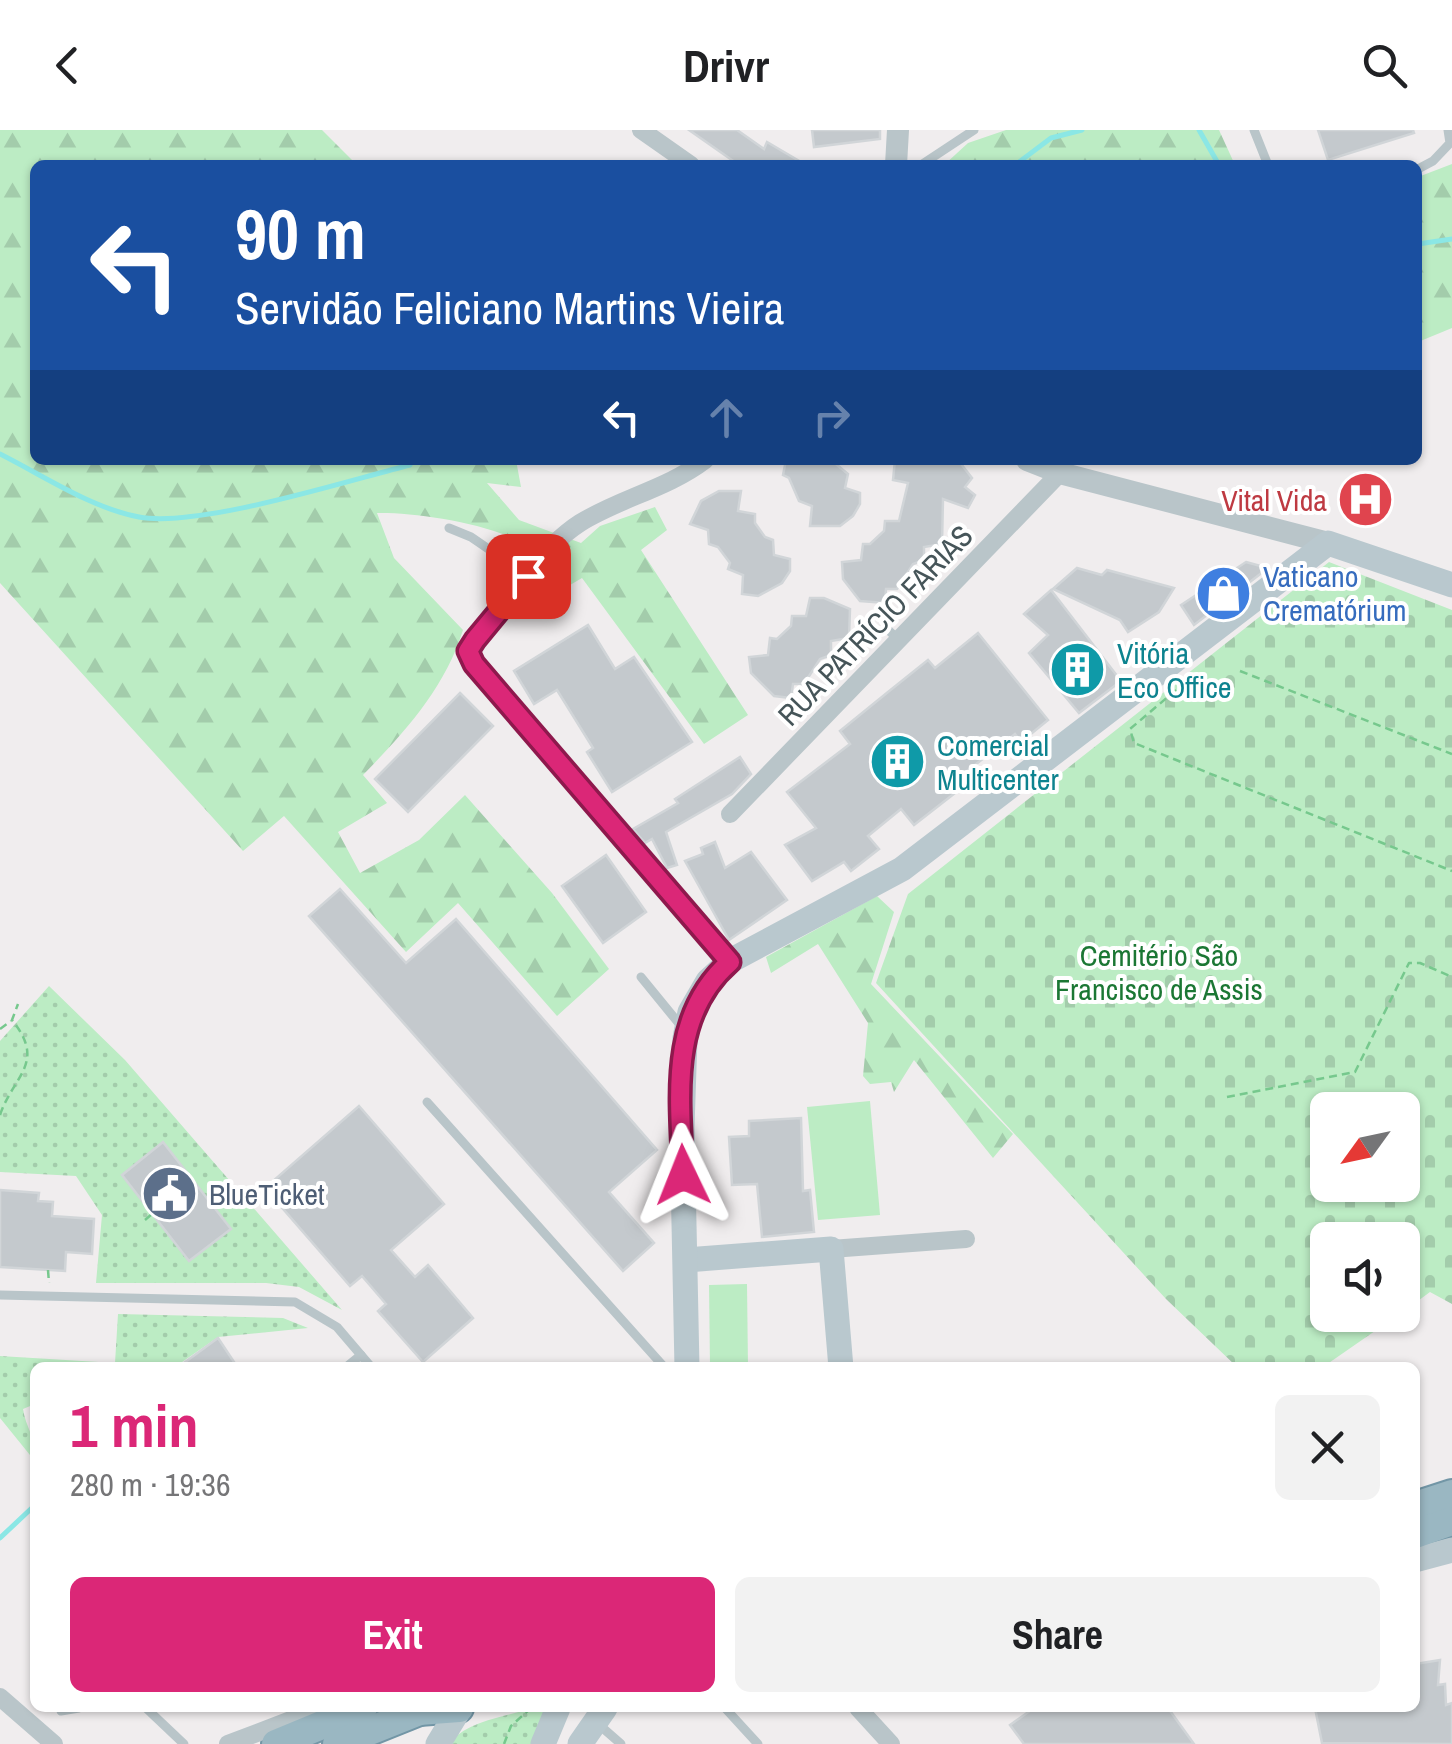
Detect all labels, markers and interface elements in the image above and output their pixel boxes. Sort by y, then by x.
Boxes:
text: Drivr [683,35,769,96]
icon: back [40,38,95,93]
icon: search [1357,38,1412,93]
text: 90 m [235,187,366,281]
icon: left [70,200,200,330]
text: Servidão Feliciano Martins Vieira [235,277,784,338]
icon: left [594,390,649,445]
icon: ahead [699,390,754,445]
icon: right [804,390,859,445]
hospital icon: Vital Vida [1336,470,1396,530]
place label: Vital Vida [1221,480,1327,520]
street label: RUA PATRÍCIO FARIAS [769,516,981,734]
pin [486,534,571,619]
icon: arrive [501,549,556,604]
place label: Vaticano Crematórium [1263,556,1407,630]
shop icon: Vaticano Crematórium [1194,563,1254,623]
place label: Vitória Eco Office [1117,633,1231,707]
building icon: Vitória Eco Office [1048,640,1108,700]
place label: Comercial Multicenter [937,725,1059,799]
building icon: Comercial Multicenter [868,732,928,792]
park label: Cemitério São Francisco de Assis [1055,935,1263,1009]
north arrow [1310,1092,1420,1202]
map controls [1310,1092,1420,1332]
position arrow [631,1123,735,1227]
public building icon: BlueTicket [140,1164,200,1224]
place label: BlueTicket [209,1174,325,1214]
button: sound [1310,1222,1420,1332]
text: 1 min [70,1385,199,1466]
button: close [1275,1395,1380,1500]
text: 280 m · 19:36 [70,1463,230,1506]
button: Exit [70,1577,715,1692]
button: Share [735,1577,1380,1692]

